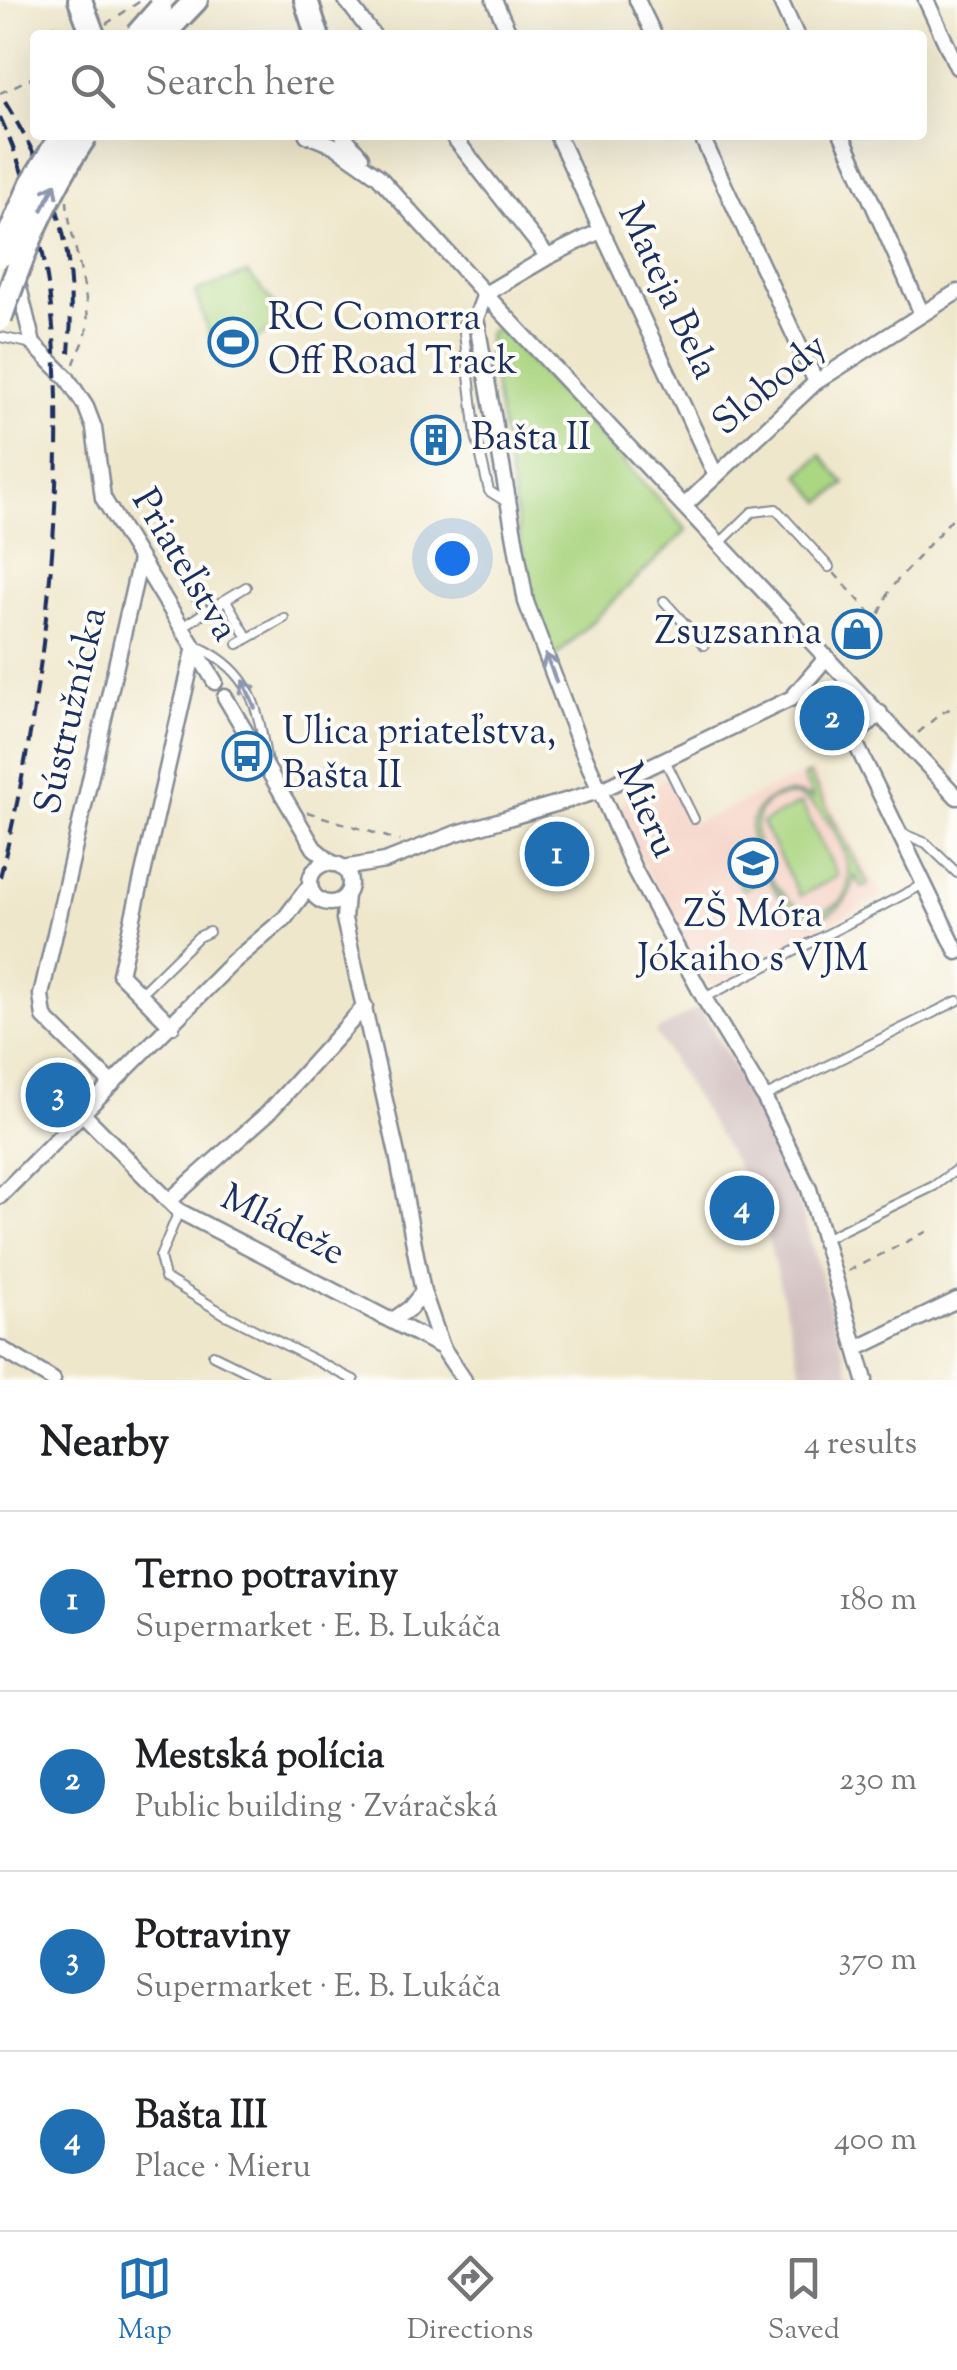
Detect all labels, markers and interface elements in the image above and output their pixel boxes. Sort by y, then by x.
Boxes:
search box [30,30,927,140]
icon: search [65,58,120,113]
text: Search here [145,58,336,112]
one-way arrow [40,182,59,212]
street label: Mateja Bela [602,195,730,389]
place label: RC Comorra Off Road Track [268,293,518,391]
sports icon: RC Comorra Off Road Track [207,316,259,368]
street label: Slobody [702,322,840,450]
place label: Bašta II [471,413,591,467]
building icon: Bašta II [410,414,462,466]
street label: Priateľstva [116,479,250,653]
your location [427,533,478,584]
street label: Sústružnícka [23,602,123,820]
place label: Zsuzsanna [655,607,822,661]
shop icon: Zsuzsanna [831,608,883,660]
one-way arrow [540,653,558,683]
one-way arrow [239,679,257,710]
pin: 2 [800,680,864,756]
place label: Ulica priateľstva, Bašta II [282,707,556,805]
bus stop icon: Ulica priateľstva, Bašta II [221,730,273,782]
street label: Mieru [600,755,690,867]
pin: 1 [524,816,590,892]
school or university icon: ZŠ Móra Jókaiho s VJM [727,837,779,889]
place label: ZŠ Móra Jókaiho s VJM [635,890,869,988]
pin: 3 [26,1058,90,1132]
pin: 4 [710,1170,774,1246]
street label: Mládeže [210,1173,354,1281]
text: Nearby [40,1415,169,1475]
text: 4 results [804,1422,917,1468]
text: Terno potraviny [135,1551,398,1605]
text: 1 [67,1578,78,1624]
text: 180 m [840,1578,917,1624]
text: Supermarket · E. B. Lukáča [135,1605,501,1651]
text: Mestská polícia [135,1731,385,1785]
text: 2 [65,1758,80,1804]
text: 230 m [839,1758,917,1804]
text: Public building · Zváračská [135,1785,498,1831]
text: Potraviny [135,1911,291,1965]
text: 3 [66,1938,79,1984]
text: 370 m [838,1938,917,1984]
text: Supermarket · E. B. Lukáča [135,1965,501,2011]
text: Bašta III [135,2091,267,2145]
text: 4 [64,2118,81,2164]
text: 400 m [834,2118,917,2164]
text: Place · Mieru [135,2145,311,2191]
tab: Map [117,2251,172,2351]
tab: Directions [407,2251,533,2351]
tab: Saved [768,2251,840,2351]

